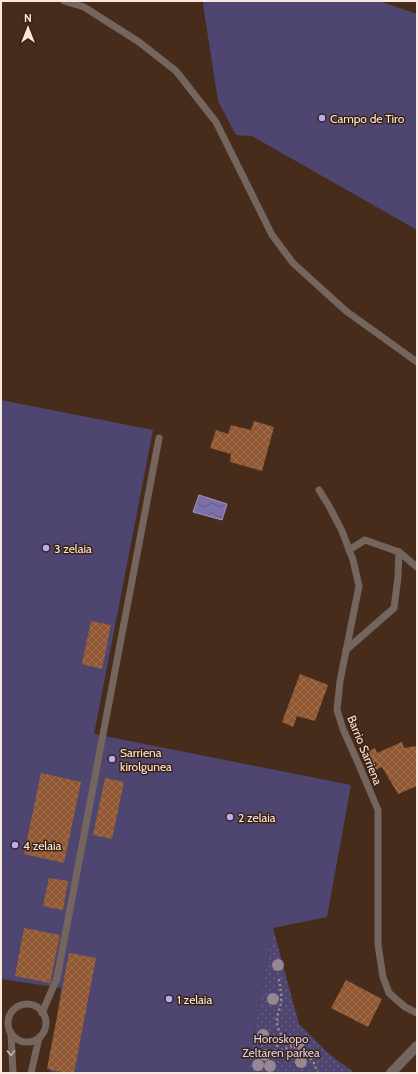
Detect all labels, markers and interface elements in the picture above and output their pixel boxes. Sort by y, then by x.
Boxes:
north arrow [8,8,48,48]
text: N [24,11,32,25]
place label: Campo de Tiro [330,111,405,126]
marker: Campo de Tiro [317,113,327,123]
place label: 3 zelaia [54,541,92,556]
marker: 3 zelaia [41,543,51,553]
street label: Barrio Sarriena [344,713,386,787]
place label: Sarriena kirolgunea [120,745,172,774]
marker: Sarriena kirolgunea [107,754,117,764]
place label: 2 zelaia [238,810,276,825]
marker: 2 zelaia [225,812,235,822]
place label: 4 zelaia [23,838,61,853]
marker: 4 zelaia [10,840,20,850]
place label: 1 zelaia [177,992,212,1007]
marker: 1 zelaia [164,994,174,1004]
park label: Horoskopo Zeltaren parkea [242,1031,320,1060]
one-way arrow [7,1050,16,1056]

